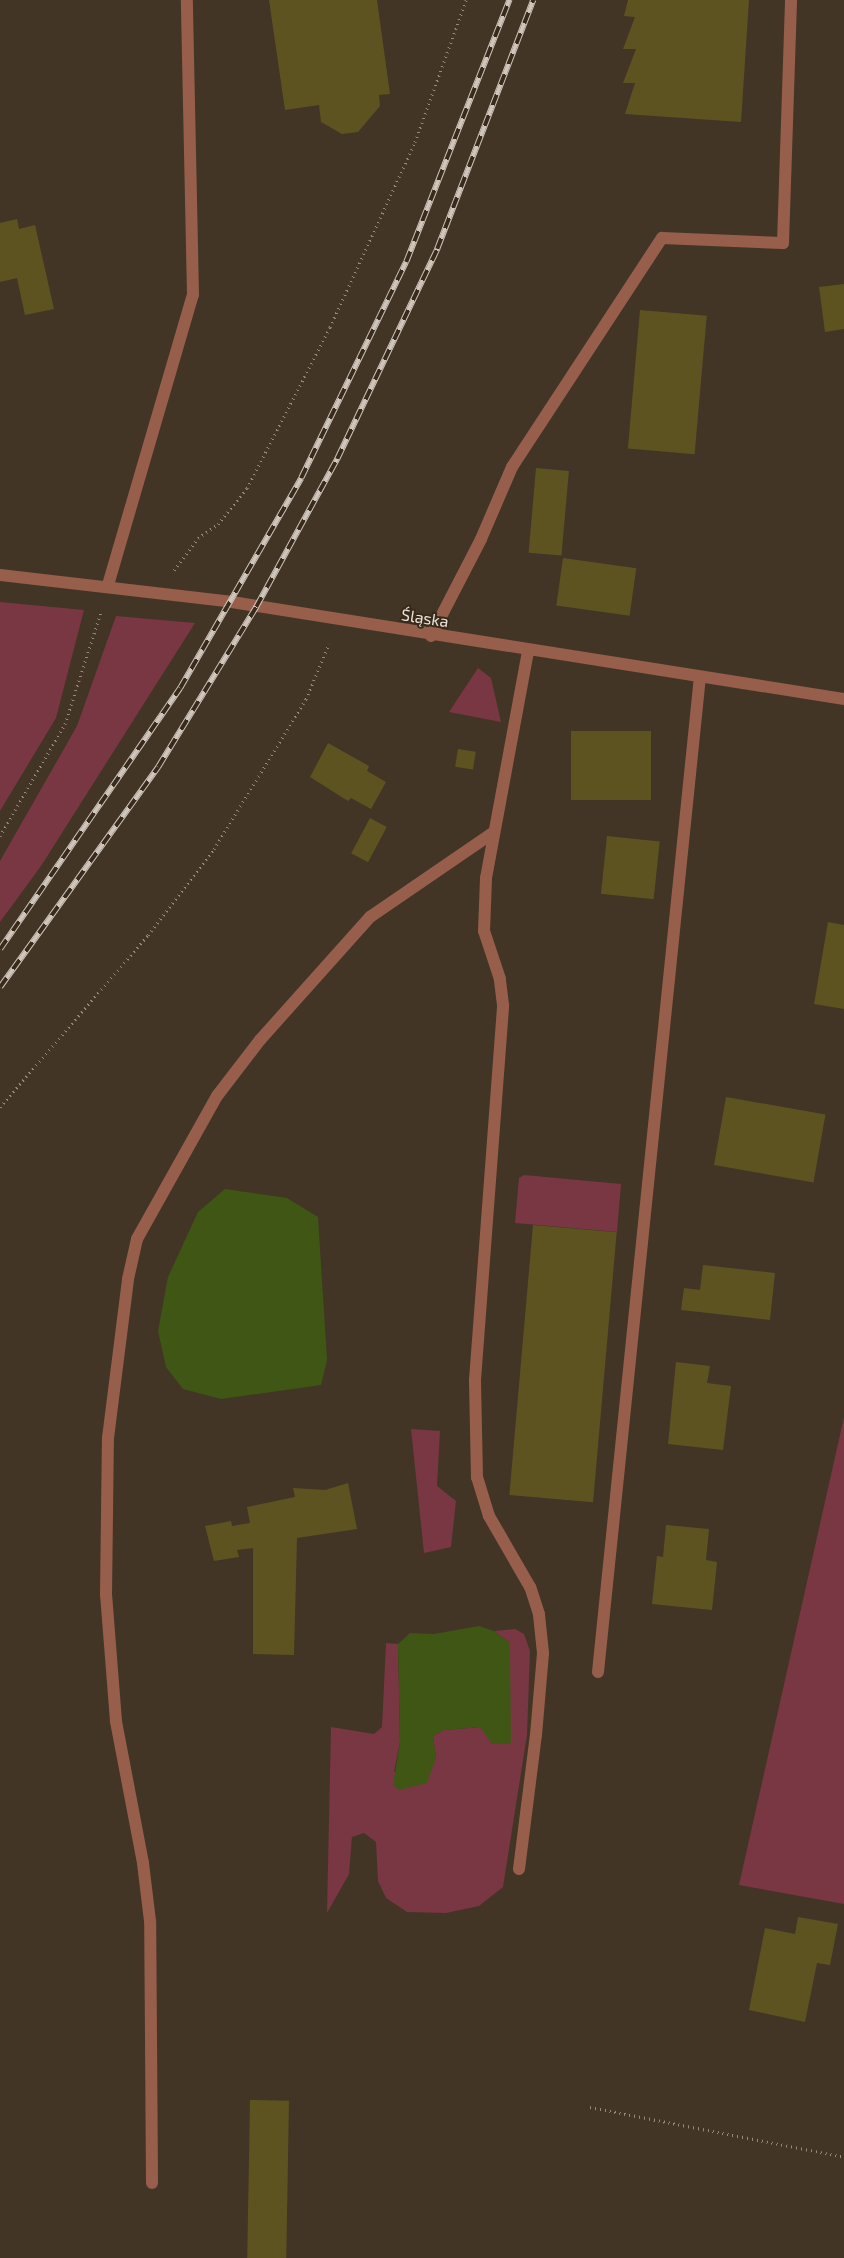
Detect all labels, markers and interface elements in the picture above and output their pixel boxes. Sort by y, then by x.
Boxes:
street label: Śląska [400,605,450,631]

